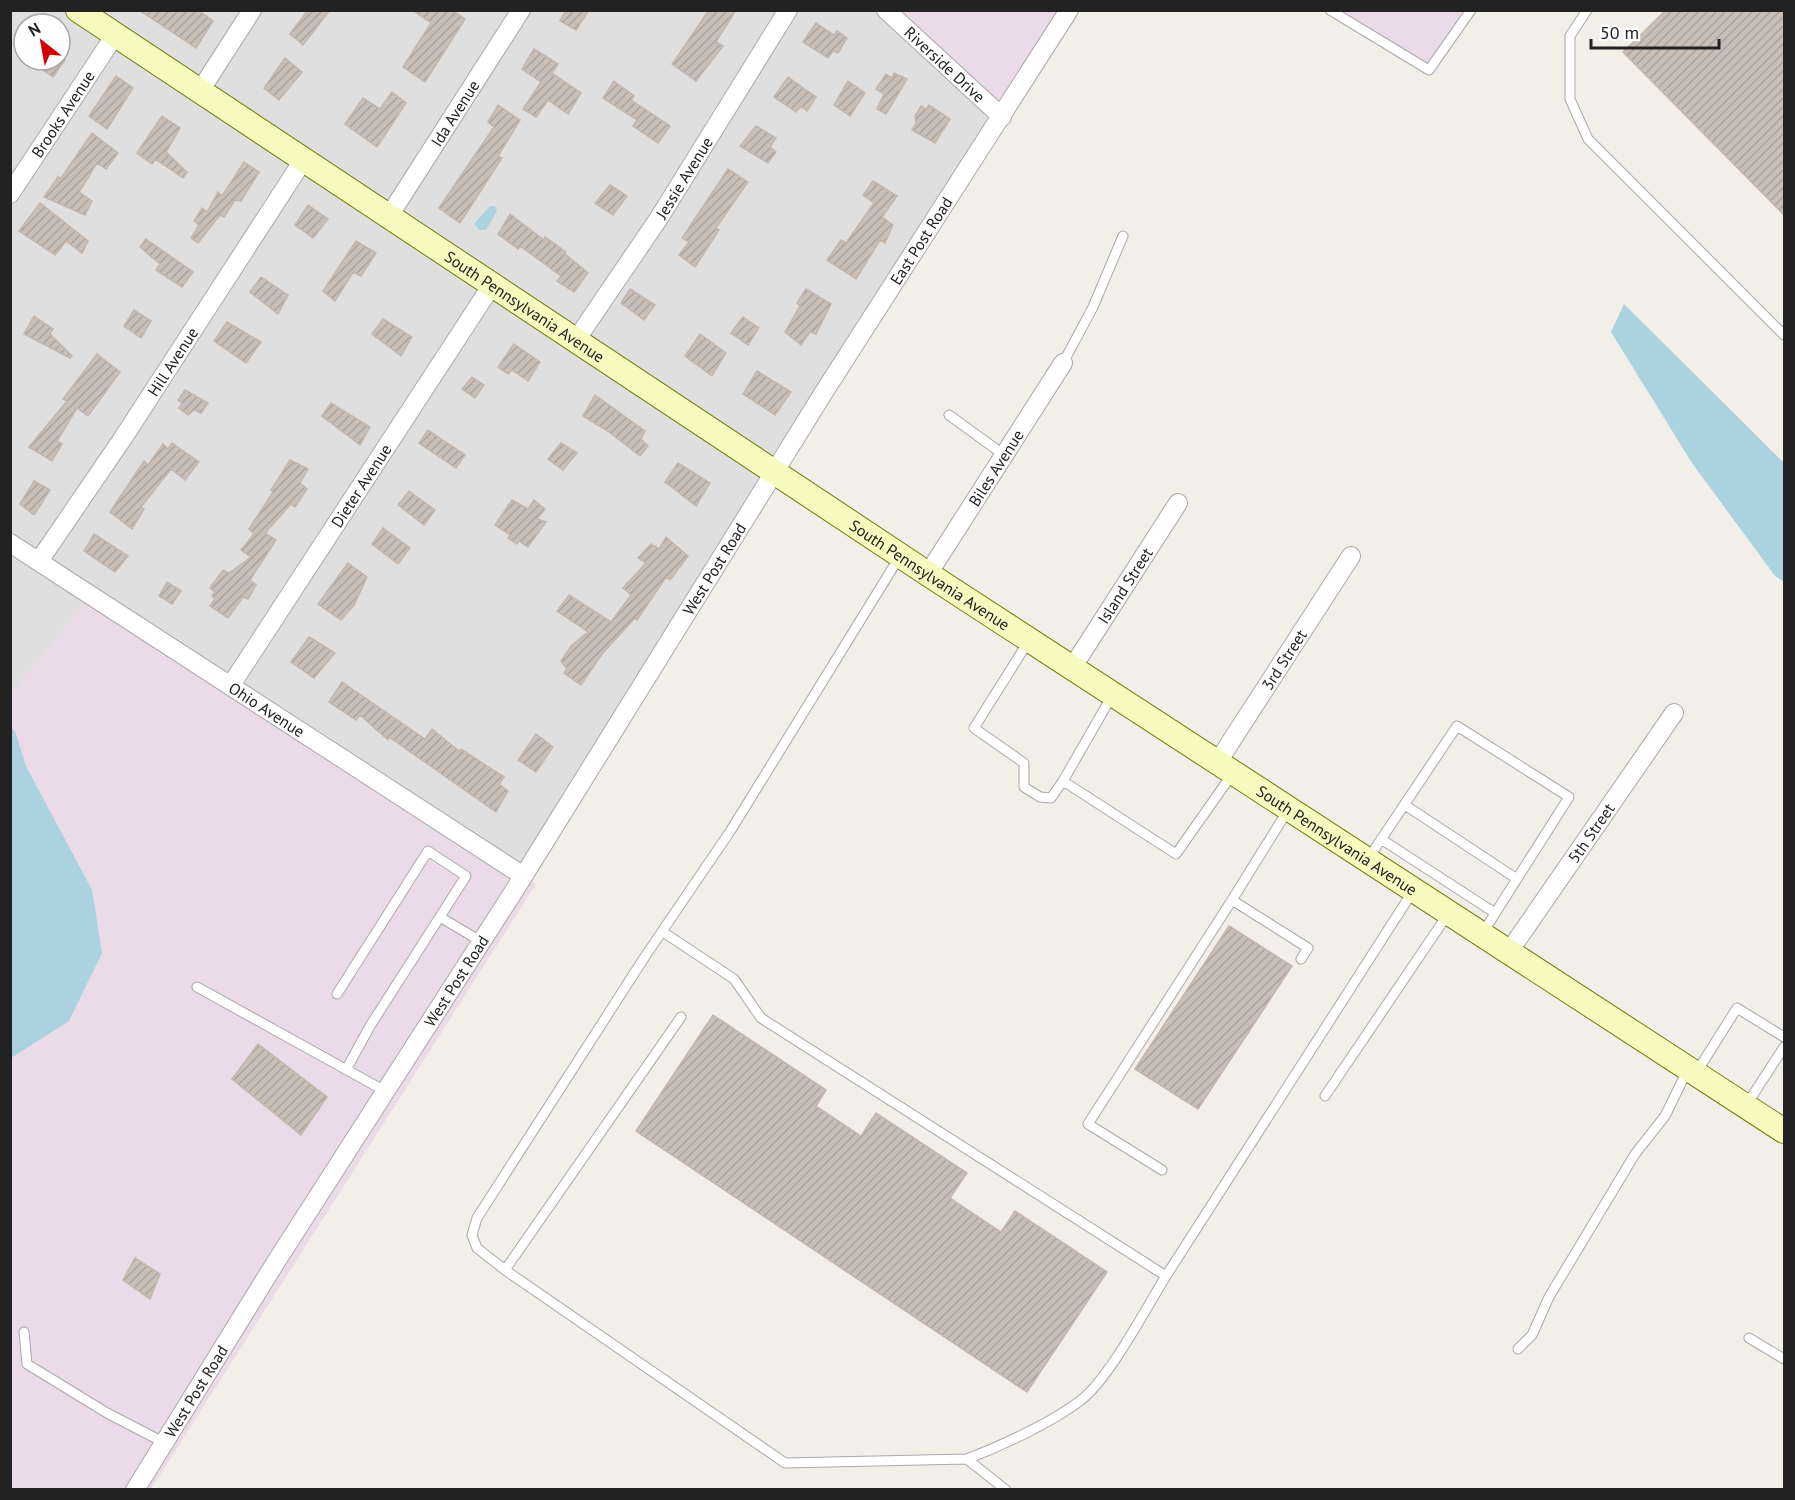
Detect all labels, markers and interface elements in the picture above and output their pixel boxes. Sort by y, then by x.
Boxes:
north arrow [12,12,72,72]
scale bar [1591,12,1718,50]
text: N [25,18,44,40]
text: 50 m [1600,21,1639,44]
street label: Riverside Drive [900,22,989,106]
street label: Brooks Avenue [27,67,99,161]
street label: Ida Avenue [426,76,483,150]
street label: Jessie Avenue [651,133,717,223]
street label: East Post Road [886,193,956,288]
street label: South Pennsylvania Avenue [441,246,608,367]
street label: Hill Avenue [143,323,202,400]
street label: Biles Avenue [964,426,1028,510]
street label: Dieter Avenue [327,440,396,531]
street label: South Pennsylvania Avenue [846,515,1014,635]
street label: West Post Road [678,519,750,619]
street label: Island Street [1093,543,1157,627]
street label: 3rd Street [1257,625,1311,694]
street label: Ohio Avenue [225,678,308,741]
street label: South Pennsylvania Avenue [1253,781,1421,900]
street label: 5th Street [1563,799,1619,867]
street label: West Post Road [420,932,493,1030]
street label: West Post Road [160,1342,232,1441]

